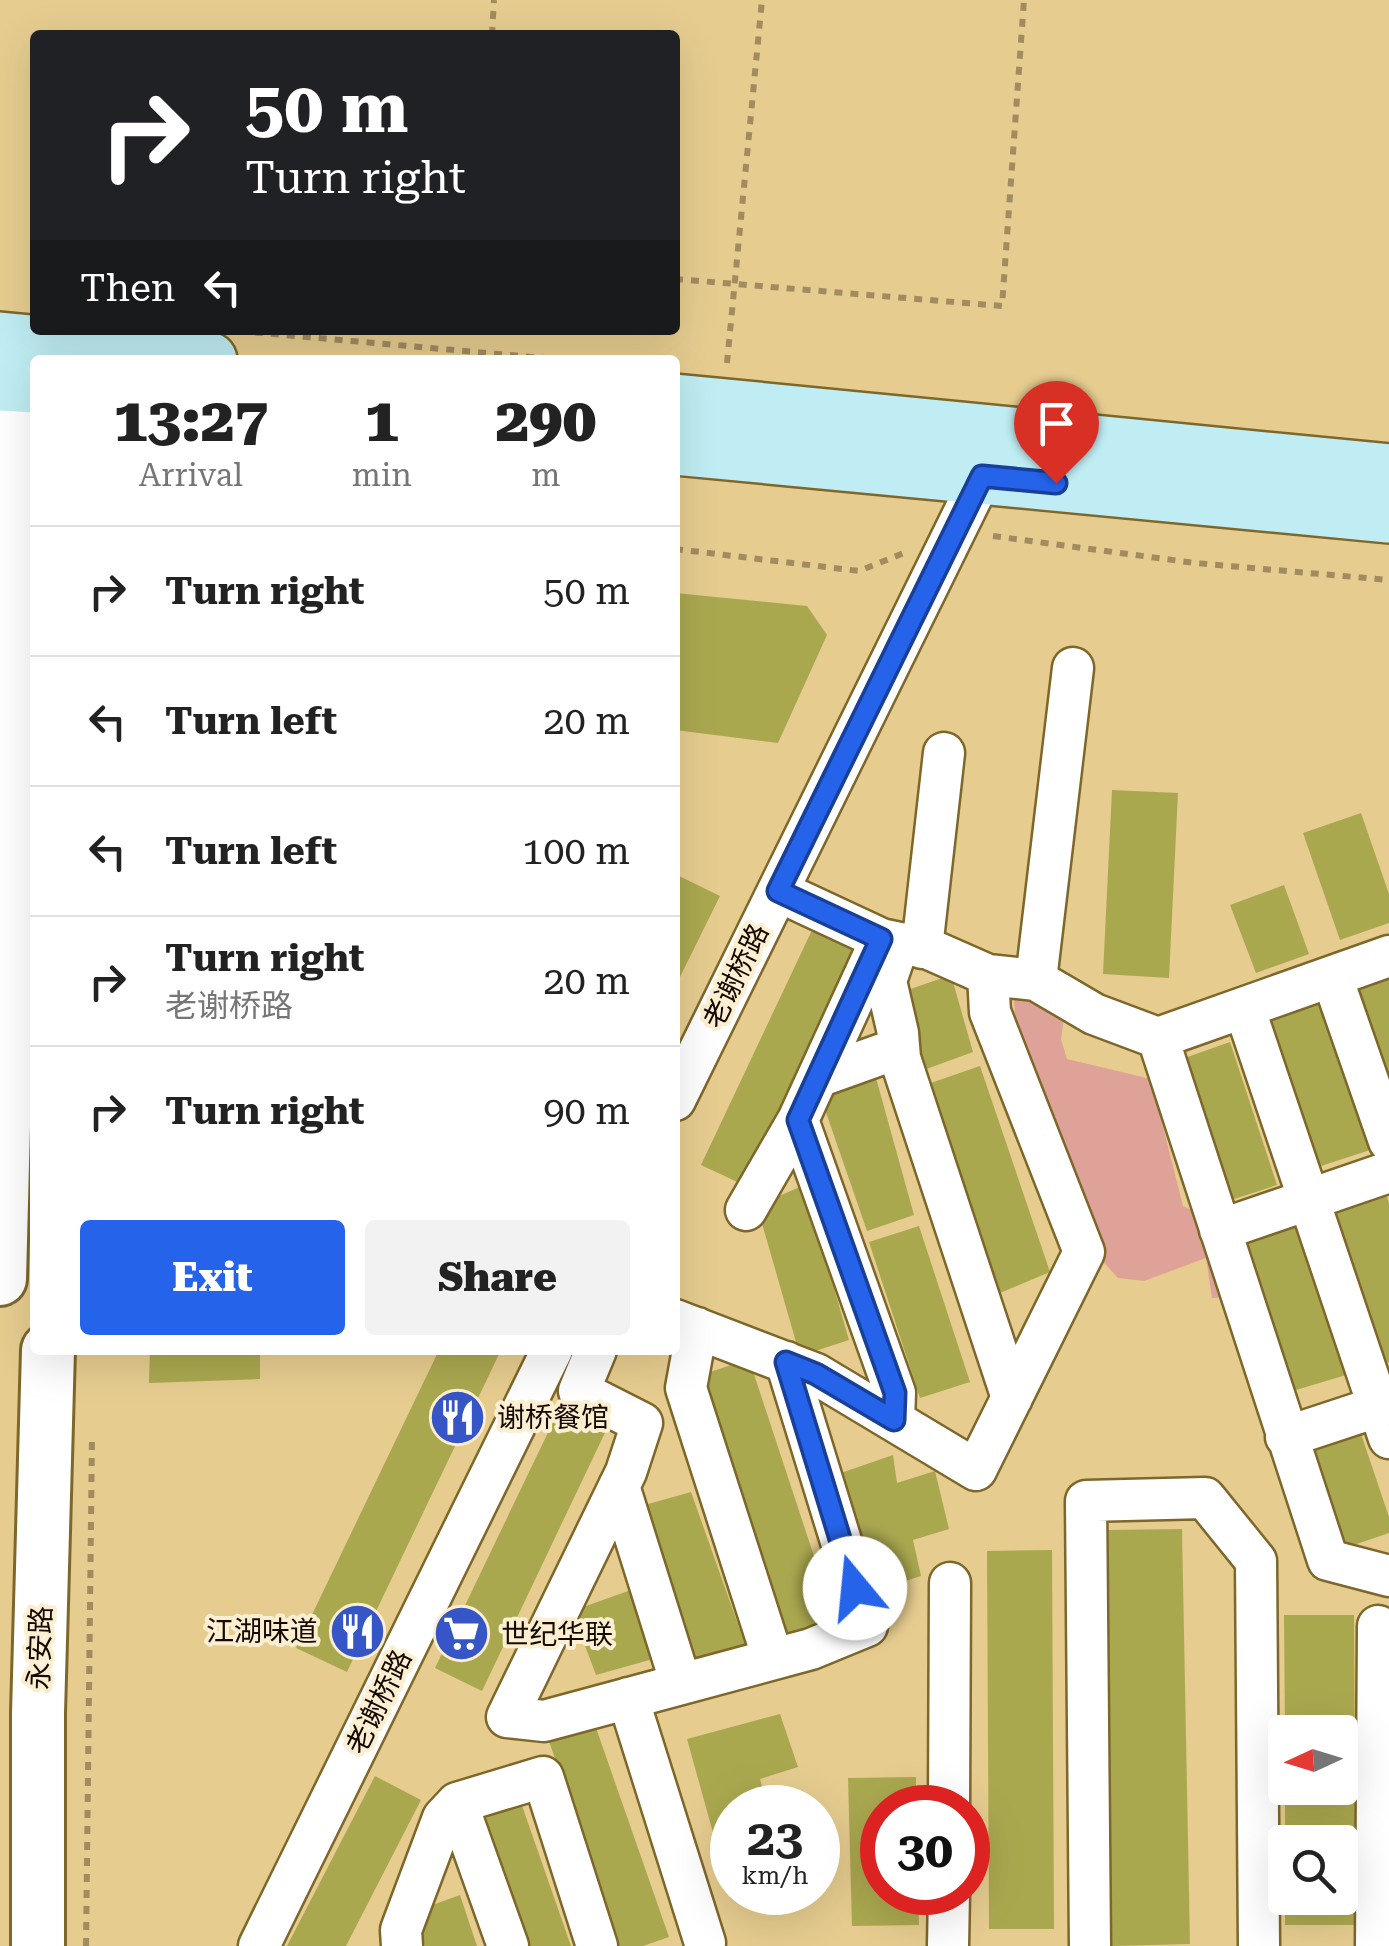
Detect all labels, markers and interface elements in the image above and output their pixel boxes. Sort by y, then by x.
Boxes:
text: 50 m [245,67,409,149]
icon: right [80,70,210,200]
text: Turn right [245,151,466,204]
icon: left [195,260,250,315]
text: Then [80,266,175,310]
pin [1014,381,1099,484]
text: 13:27 [114,385,268,456]
text: 1 [365,385,399,456]
text: 290 [495,385,596,456]
icon: arrive [1029,396,1084,451]
text: Arrival [139,456,243,494]
text: min [352,456,412,494]
text: m [531,456,560,494]
icon: right [80,564,135,619]
text: Turn right [165,569,364,613]
text: 50 m [543,569,630,613]
icon: left [80,694,135,749]
text: Turn left [165,699,337,743]
text: 20 m [543,699,630,743]
icon: left [80,824,135,879]
text: Turn left [165,829,337,873]
text: 100 m [522,829,630,873]
street label: 老谢桥路 [697,918,775,1034]
text: Turn right [165,936,364,980]
icon: right [80,954,135,1009]
text: 20 m [543,959,630,1003]
text: 老谢桥路 [165,987,293,1025]
icon: right [80,1084,135,1139]
text: Turn right [165,1089,364,1133]
text: 90 m [543,1089,630,1133]
button: Exit [80,1220,345,1335]
button: Share [365,1220,630,1335]
restaurant icon: 谢桥餐馆 [428,1387,488,1447]
place label: 谢桥餐馆 [497,1401,609,1434]
position arrow [803,1536,907,1640]
restaurant icon: 江湖味道 [327,1601,387,1661]
supermarket icon: 世纪华联 [432,1604,492,1664]
street label: 永安路 [22,1605,58,1691]
place label: 江湖味道 [206,1615,318,1648]
place label: 世纪华联 [501,1618,613,1651]
street label: 老谢桥路 [340,1644,418,1760]
north arrow [1268,1715,1358,1805]
map controls [1268,1715,1358,1915]
speed limit sign: 30 [860,1785,990,1915]
text: 23 [747,1809,803,1867]
button: search [1268,1825,1358,1915]
text: km/h [742,1861,808,1890]

